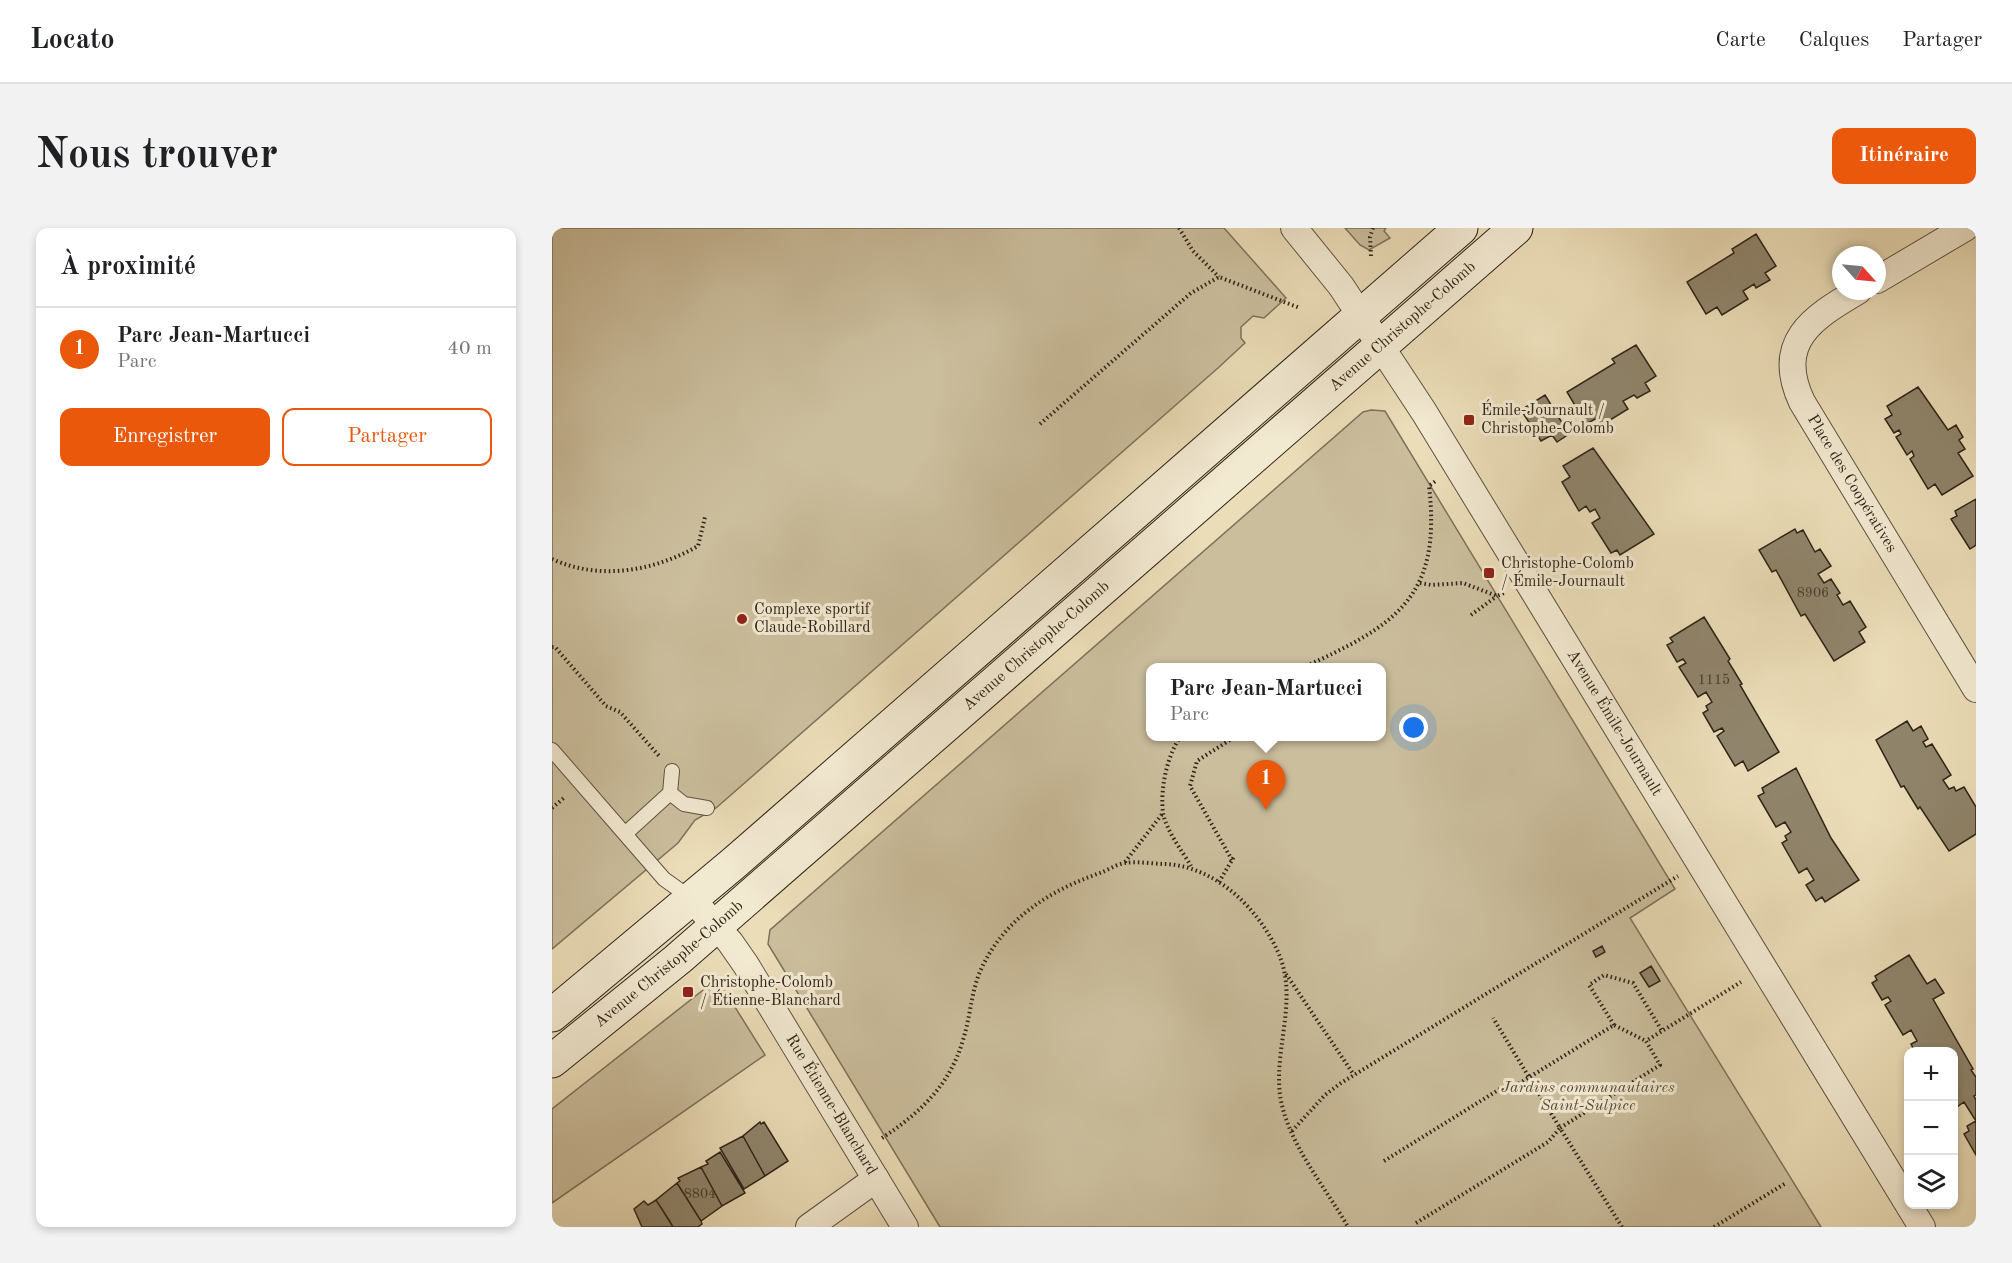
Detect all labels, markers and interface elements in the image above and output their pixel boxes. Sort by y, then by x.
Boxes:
text: Locato [30,27,115,55]
text: Carte [1716,30,1766,51]
text: Calques [1799,30,1869,51]
text: Partager [1902,30,1982,51]
button: Itinéraire [1832,128,1976,184]
text: Nous trouver [36,135,278,177]
north arrow [1832,246,1886,300]
text: À proximité [60,254,196,280]
street label: Avenue Christophe-Colomb [1327,259,1479,395]
text: Parc Jean-Martucci [117,325,310,347]
text: 1 [74,339,85,359]
text: 40 m [447,339,492,359]
text: Parc [117,352,157,372]
place label: Émile-Journault / Christophe-Colomb [1481,399,1614,437]
button: Enregistrer [60,408,270,466]
button: Partager [282,408,492,466]
street label: Place des Coopératives [1804,412,1899,555]
marker: Émile-Journault / Christophe-Colomb [1462,413,1476,427]
place label: Christophe-Colomb / Émile-Journault [1501,556,1634,590]
marker: Christophe-Colomb / Émile-Journault [1482,566,1496,580]
street label: Avenue Christophe-Colomb [960,578,1113,714]
house number: 8906 [1797,586,1829,600]
place label: Complexe sportif Claude-Robillard [754,602,871,636]
marker: Complexe sportif Claude-Robillard [735,612,749,626]
street label: Avenue Émile-Journault [1563,647,1665,799]
popup [1146,663,1386,741]
house number: 1115 [1698,673,1730,687]
text: Parc Jean-Martucci [1170,678,1363,700]
text: Parc [1170,705,1209,725]
your location [1399,713,1428,742]
pin: 1 [1246,760,1286,810]
street label: Avenue Christophe-Colomb [592,898,747,1031]
place label: Christophe-Colomb / Étienne-Blanchard [700,975,841,1009]
marker: Christophe-Colomb / Étienne-Blanchard [681,985,695,999]
street label: Rue Étienne-Blanchard [782,1032,880,1178]
map controls [1904,1047,1958,1209]
button: + [1904,1047,1958,1101]
park label: Jardins communautaires Saint-Sulpice [1501,1080,1675,1114]
button: − [1904,1101,1958,1155]
button: layers [1904,1155,1958,1209]
house number: 8804 [684,1187,716,1201]

